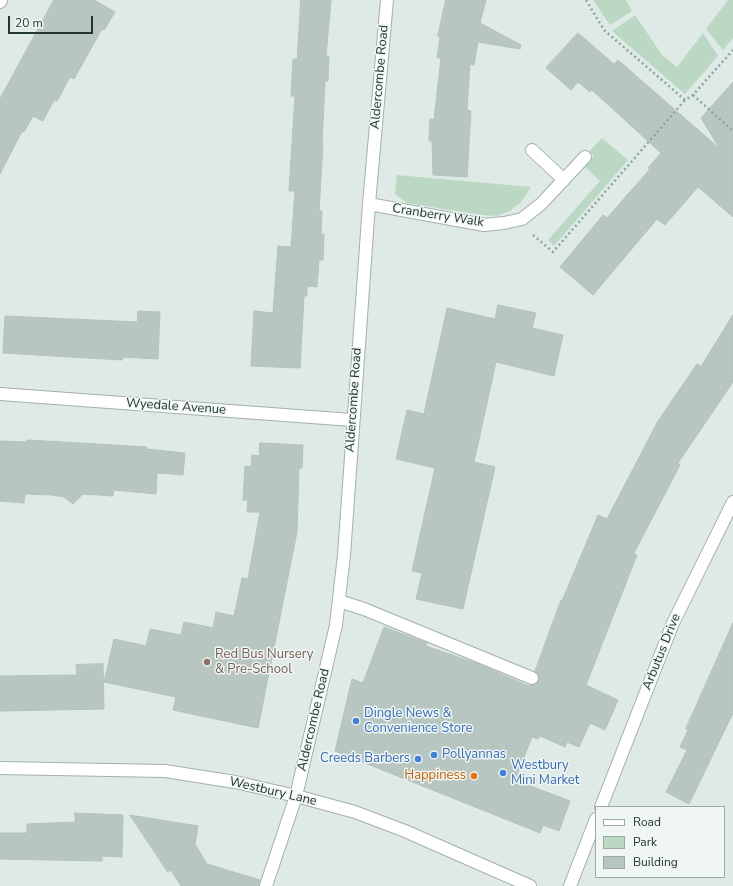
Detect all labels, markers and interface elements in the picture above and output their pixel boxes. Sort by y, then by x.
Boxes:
scale bar [10,8,95,34]
text: 20 m [15,15,43,31]
street label: Aldercombe Road [368,24,392,130]
street label: Cranberry Walk [391,201,485,231]
street label: Aldercombe Road [343,347,365,453]
street label: Wyedale Avenue [125,396,227,418]
street label: Arbutus Drive [640,611,684,693]
place label: Red Bus Nursery & Pre-School [215,647,313,678]
marker: Red Bus Nursery & Pre-School [202,657,212,667]
street label: Aldercombe Road [295,667,333,773]
place label: Dingle News & Convenience Store [364,706,472,737]
marker: Dingle News & Convenience Store [351,716,361,726]
place label: Pollyannas [442,747,506,763]
marker: Pollyannas [429,750,439,760]
place label: Creeds Barbers [320,751,410,767]
marker: Creeds Barbers [413,754,423,764]
place label: Westbury Mini Market [511,758,579,789]
place label: Happiness [404,768,466,784]
marker: Westbury Mini Market [498,768,508,778]
marker: Happiness [469,771,479,781]
street label: Westbury Lane [228,774,318,810]
legend [595,806,725,878]
text: Road [633,814,661,830]
text: Park [633,834,657,850]
text: Building [633,854,678,870]

